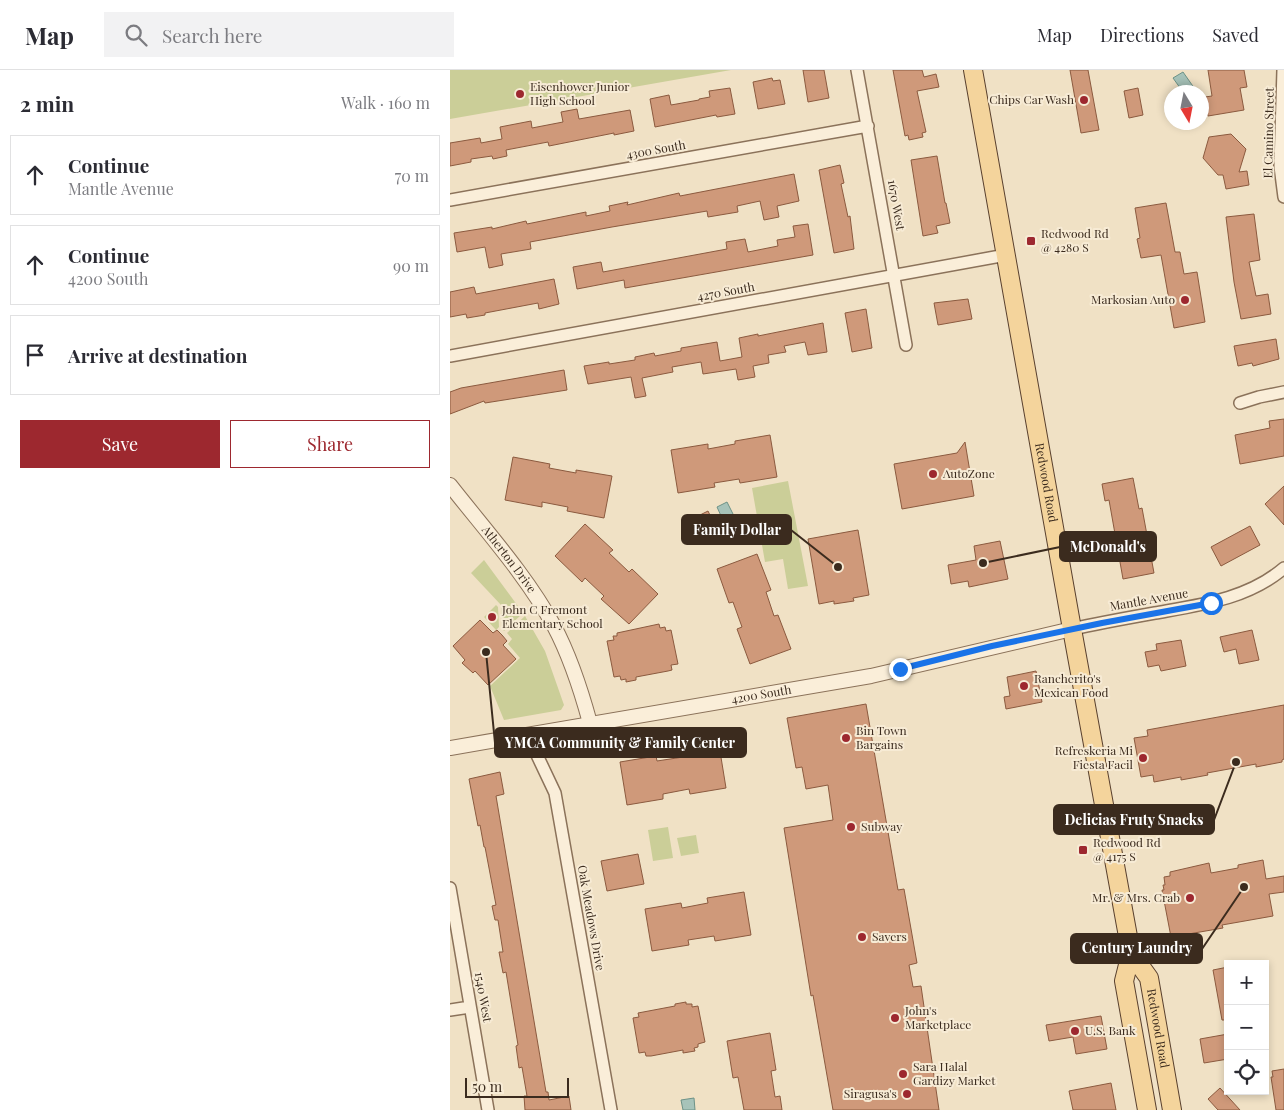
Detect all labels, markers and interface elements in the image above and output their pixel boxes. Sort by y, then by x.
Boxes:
search box [104,12,454,57]
text: Map [25,19,74,51]
icon: search [122,21,150,49]
text: Search here [162,22,262,48]
text: Map [1037,23,1072,47]
text: Directions [1100,23,1184,47]
text: Saved [1212,23,1259,47]
place label: Eisenhower Junior High School [530,78,630,108]
north arrow [1164,85,1209,130]
street label: El Camino Street [1259,87,1277,179]
marker: Eisenhower Junior High School [514,88,526,100]
text: 2 min [20,89,74,117]
place label: Chips Car Wash [989,91,1074,107]
text: Walk · 160 m [341,92,430,113]
marker: Chips Car Wash [1078,94,1090,106]
street label: 4300 South [625,136,687,162]
text: Continue [68,152,149,178]
icon: ahead [21,161,49,189]
text: 70 m [395,165,429,186]
text: Mantle Avenue [68,178,174,199]
street label: 1670 West [885,178,909,232]
place label: Redwood Rd @ 4280 S [1041,225,1109,255]
marker: Redwood Rd @ 4280 S [1025,235,1037,247]
text: Continue [68,242,149,268]
icon: ahead [21,251,49,279]
text: 90 m [393,255,429,276]
text: 4200 South [68,268,149,289]
street label: 4270 South [696,278,756,304]
place label: Markosian Auto [1091,291,1175,307]
marker: Markosian Auto [1179,294,1191,306]
icon: arrive [21,341,49,369]
text: Arrive at destination [68,342,248,368]
button: Save [20,420,220,468]
button: Share [230,420,430,468]
street label: Redwood Road [1032,441,1062,523]
place label: AutoZone [942,465,995,481]
marker: AutoZone [927,468,939,480]
callout: Family Dollar [682,515,791,544]
text: Family Dollar [693,520,781,539]
street label: Atherton Drive [478,521,540,596]
callout: McDonald's [1060,532,1156,561]
text: McDonald's [1070,537,1146,556]
street label: Mantle Avenue [1108,584,1189,614]
route start [1200,592,1223,615]
place label: John C Fremont Elementary School [501,601,603,631]
marker: John C Fremont Elementary School [486,611,498,623]
route end [889,658,912,681]
place label: Rancherito's Mexican Food [1034,670,1109,700]
marker: Rancherito's Mexican Food [1018,680,1030,692]
street label: 4200 South [730,681,792,707]
place label: Bin Town Bargains [856,722,907,752]
callout: YMCA Community & Family Center [495,728,746,757]
marker: Bin Town Bargains [840,732,852,744]
text: YMCA Community & Family Center [504,733,736,752]
place label: Refreskeria Mi Fiesta Facil [1055,742,1134,772]
marker: Refreskeria Mi Fiesta Facil [1137,752,1149,764]
callout: Delicias Fruty Snacks [1054,805,1214,834]
text: Delicias Fruty Snacks [1064,810,1204,829]
place label: Subway [861,818,902,834]
marker: Subway [845,821,857,833]
place label: Redwood Rd @ 4175 S [1093,834,1161,864]
marker: Redwood Rd @ 4175 S [1077,844,1089,856]
street label: Oak Meadows Drive [575,864,609,972]
place label: Mr. & Mrs. Crab [1092,889,1180,905]
marker: Mr. & Mrs. Crab [1184,892,1196,904]
place label: Savers [872,928,907,944]
marker: Savers [856,931,868,943]
callout: Century Laundry [1071,934,1202,963]
text: Century Laundry [1082,938,1193,957]
map controls [1224,960,1269,1095]
button: + [1224,960,1269,1005]
street label: 1540 West [472,970,496,1024]
street label: Redwood Road [1144,987,1174,1069]
place label: John's Marketplace [904,1002,971,1032]
button: − [1224,1005,1269,1050]
marker: John's Marketplace [889,1012,901,1024]
place label: U.S. Bank [1085,1022,1136,1038]
marker: U.S. Bank [1069,1025,1081,1037]
button: locate [1224,1050,1269,1095]
place label: Sara Halal Gardizy Market [913,1058,996,1088]
marker: Sara Halal Gardizy Market [897,1068,909,1080]
scale bar [465,1075,569,1098]
text: 50 m [472,1077,502,1096]
place label: Siragusa's [844,1085,897,1101]
marker: Siragusa's [901,1088,913,1100]

